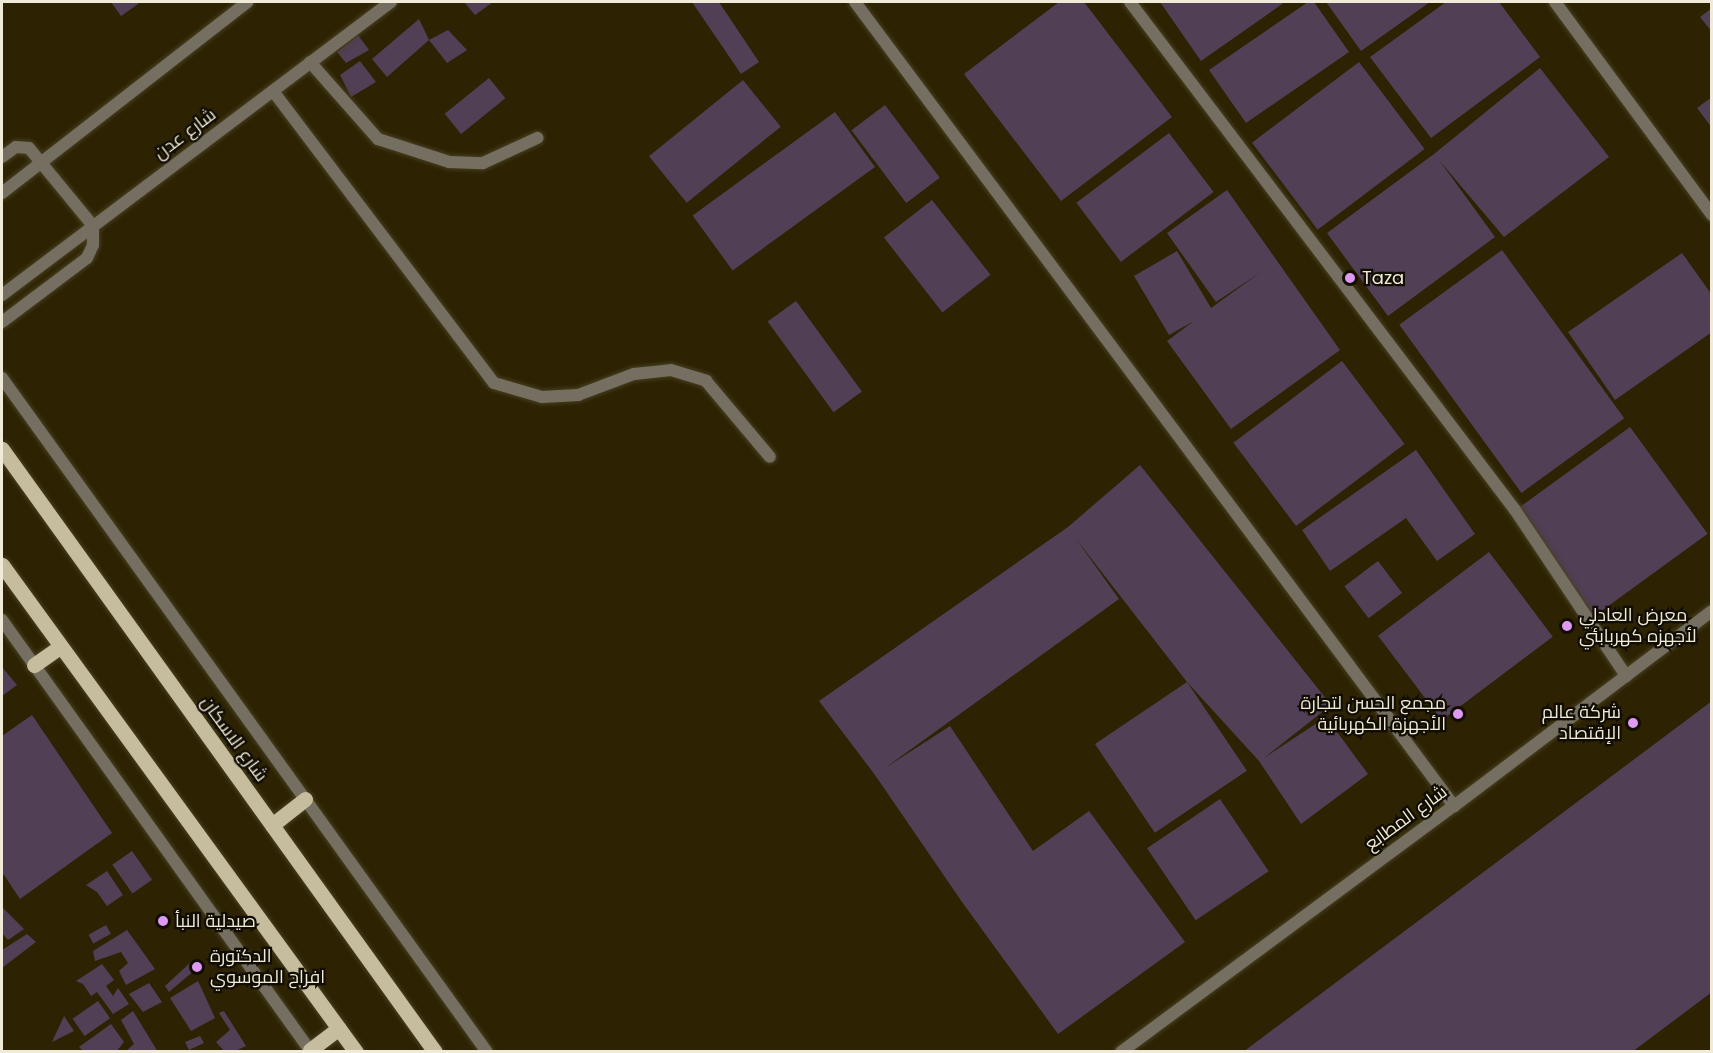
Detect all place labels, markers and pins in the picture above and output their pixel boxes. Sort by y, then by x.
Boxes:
place label: Taza [1362,267,1404,289]
marker: Taza [1343,271,1357,285]
place label: معرض العادلي لأجهزه كهربابئي [1579,605,1697,648]
marker: معرض العادلي لأجهزه كهربابئي [1560,619,1574,633]
place label: مجمع الحسن لتجارة الأجهزة الكهربائية [1300,693,1446,736]
place label: شركة عالم الإقتصاد [1542,702,1621,744]
marker: مجمع الحسن لتجارة الأجهزة الكهربائية [1451,707,1465,721]
marker: شركة عالم الإقتصاد [1626,716,1640,730]
place label: صيدلية النبأ [175,910,256,932]
marker: صيدلية النبأ [156,914,170,928]
place label: الدكتورة افراح الموسوي [210,946,325,988]
marker: الدكتورة افراح الموسوي [188,958,206,976]

